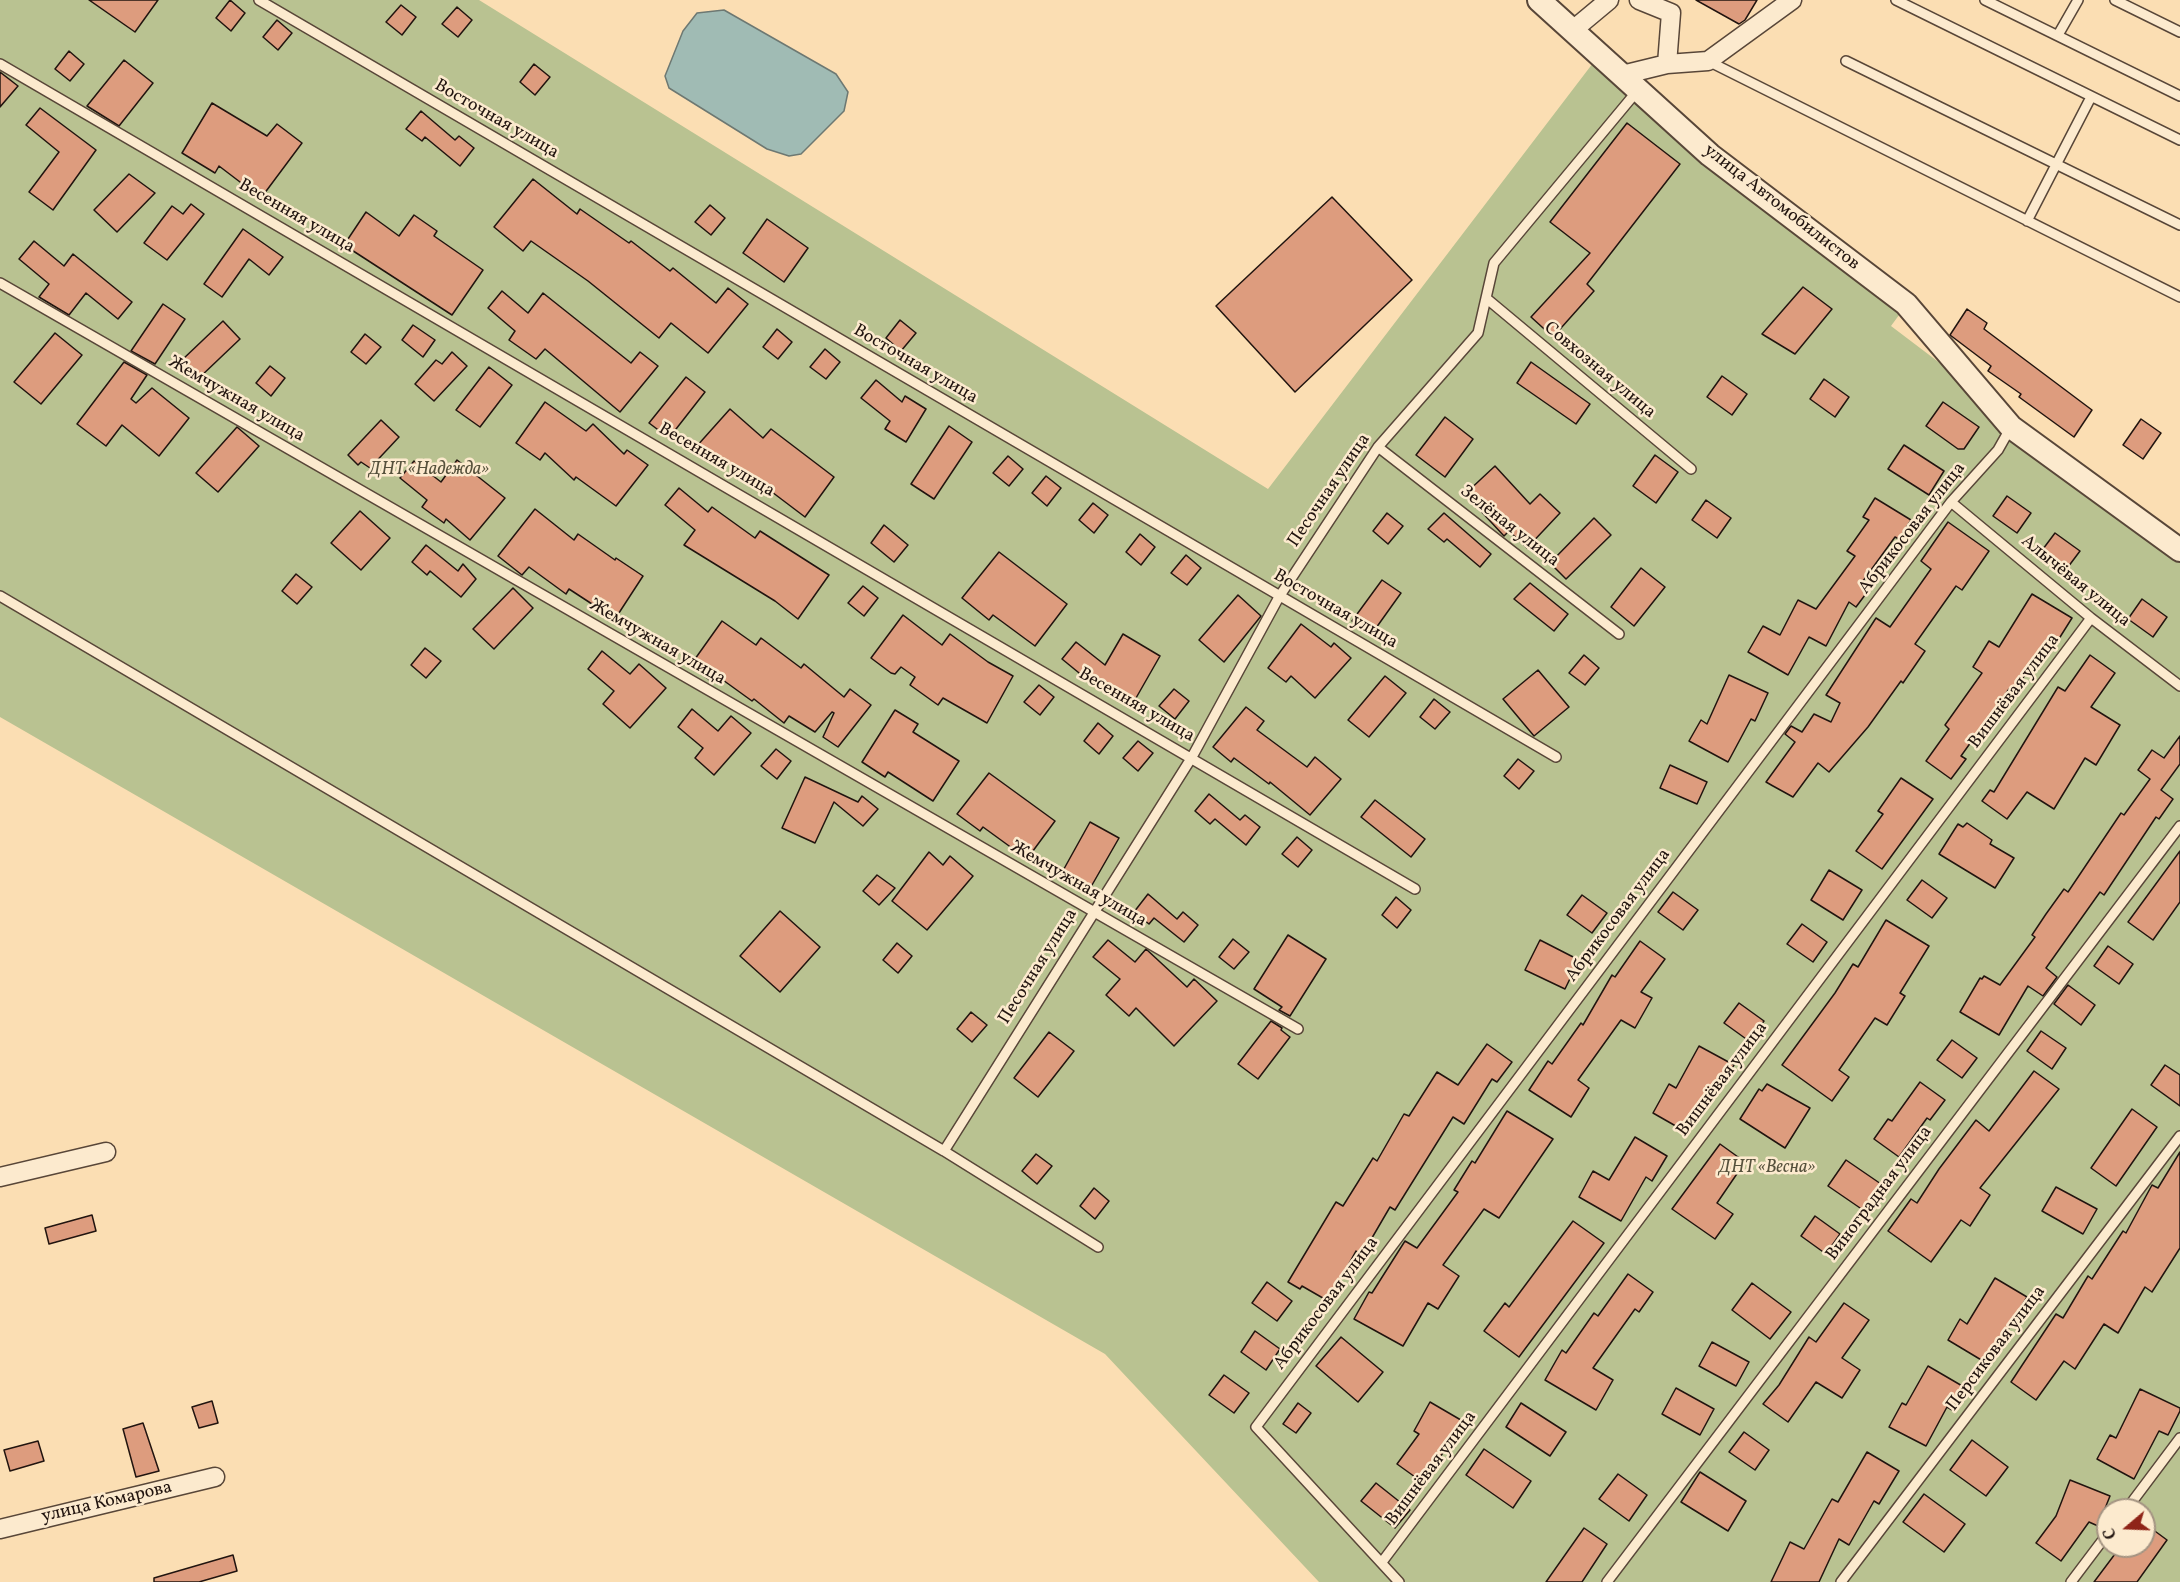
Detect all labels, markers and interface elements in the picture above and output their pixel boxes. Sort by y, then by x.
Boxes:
street label: Восточная улица [430,76,562,164]
street label: улица Автомобилистов [1699,140,1863,276]
street label: Весенняя улица [234,175,358,259]
street label: Совхозная улица [1539,318,1659,424]
street label: Восточная улица [849,321,981,409]
street label: Жемчужная улица [164,352,308,448]
street label: Весенняя улица [654,419,778,503]
street label: Песочная улица [1284,430,1376,552]
street label: Абрикосовая улица [1855,459,1971,599]
park label: ДНТ «Надежда» [369,460,489,482]
street label: Зелёная улица [1455,481,1563,573]
street label: Алычёвая улица [2016,531,2134,633]
street label: Восточная улица [1269,566,1401,654]
street label: Жемчужная улица [585,595,729,691]
street label: Вишнёвая улица [1965,630,2065,754]
street label: Весенняя улица [1074,664,1198,748]
street label: Жемчужная улица [1006,837,1150,933]
street label: Абрикосовая улица [1562,845,1676,987]
street label: Песочная улица [995,905,1083,1029]
street label: Вишнёвая улица [1673,1018,1773,1142]
street label: Виноградная улица [1822,1122,1938,1266]
park label: ДНТ «Весна» [1719,1158,1815,1180]
street label: Абрикосовая улица [1270,1233,1384,1375]
street label: Персиковая улица [1943,1282,2051,1416]
street label: Вишнёвая улица [1382,1407,1482,1531]
street label: улица Комарова [40,1477,174,1529]
north arrow [2096,1498,2156,1558]
text: С [2099,1525,2123,1542]

